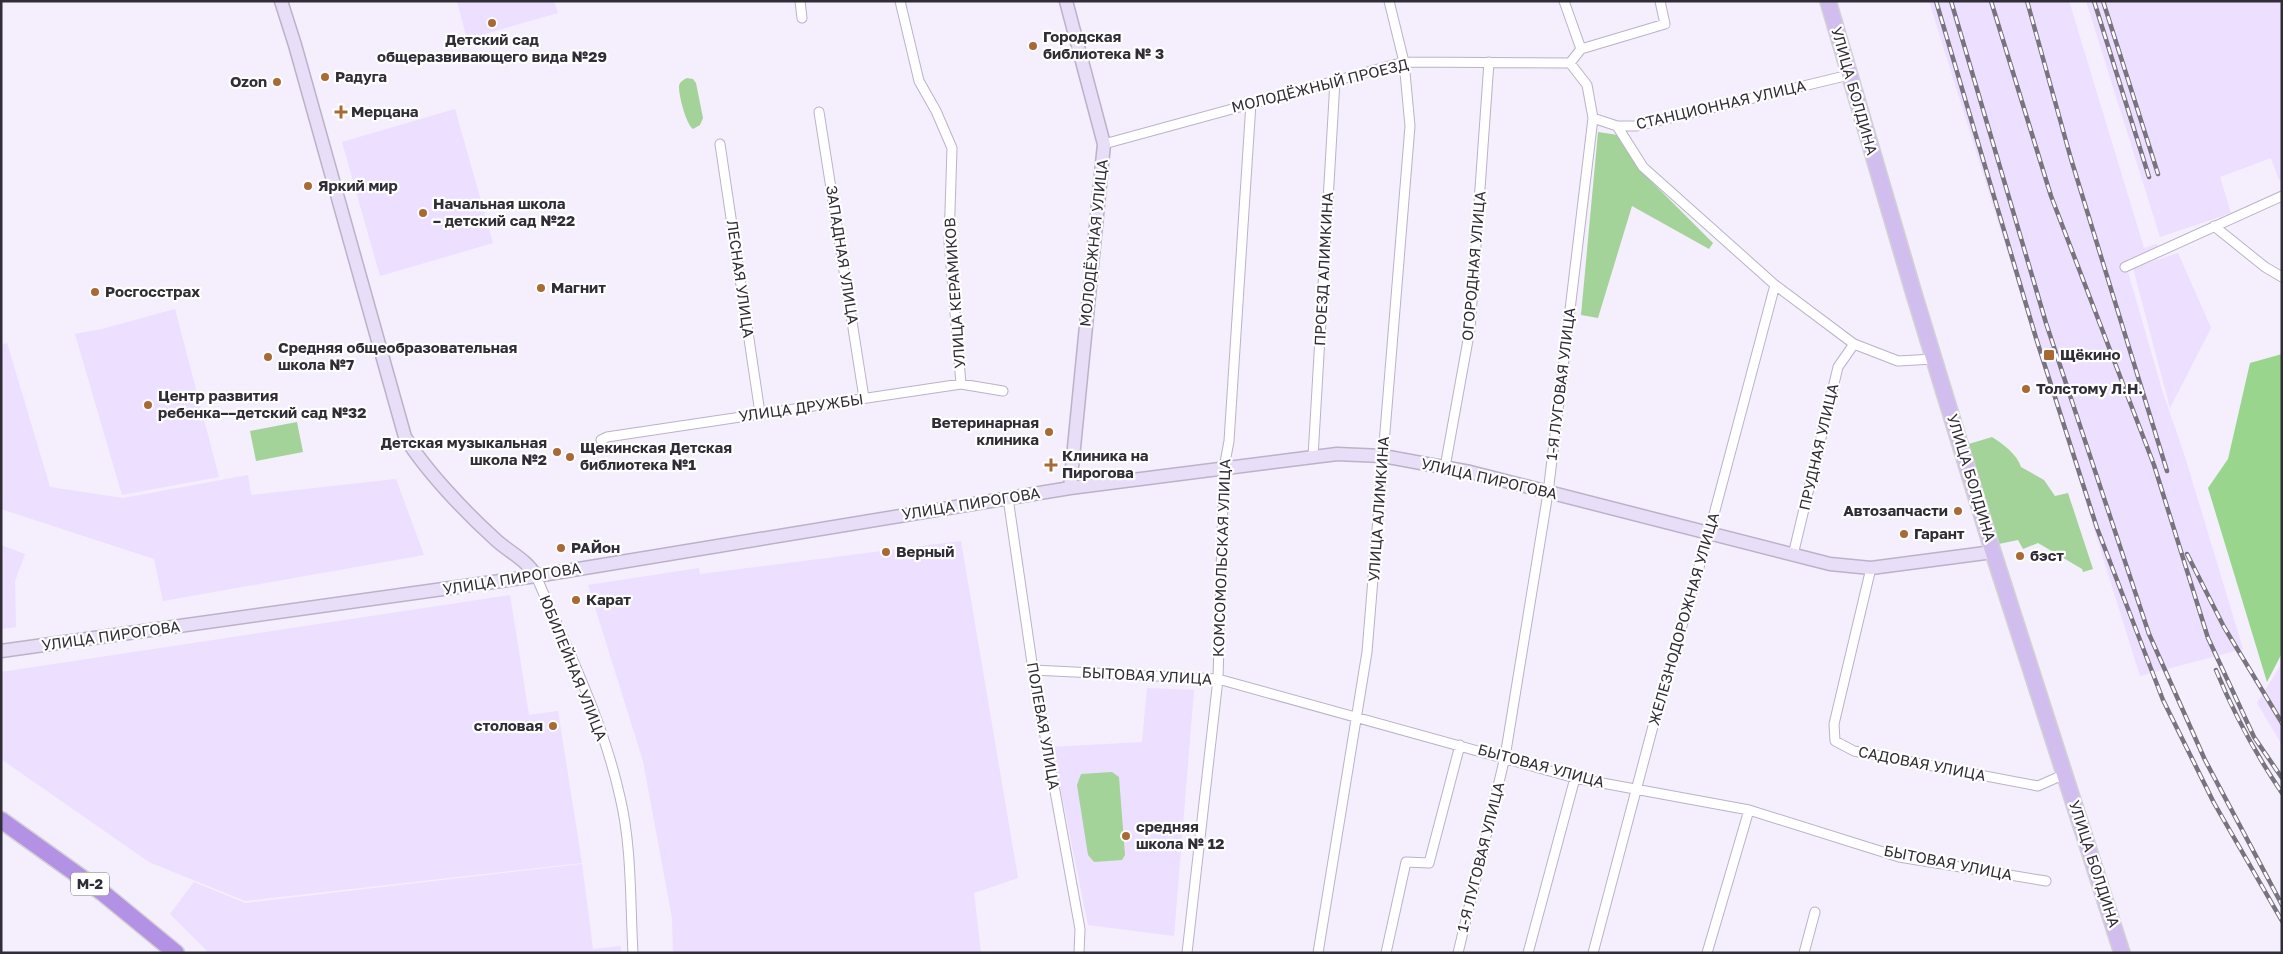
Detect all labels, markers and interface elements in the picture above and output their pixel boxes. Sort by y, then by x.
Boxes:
marker: Детский сад общеразвивающего вида №29 [486,17,498,29]
street label: УЛИЦА БОЛДИНА [1828,25,1882,157]
place label: Городская библиотека № 3 [1043,27,1164,62]
place label: Детский сад общеразвивающего вида №29 [377,30,607,65]
marker: Городская библиотека № 3 [1027,40,1039,52]
street label: МОЛОДЁЖНЫЙ ПРОЕЗД [1229,54,1410,116]
place label: Радуга [335,67,387,85]
marker: Радуга [319,71,331,83]
place label: Ozon [230,72,267,90]
marker: Ozon [271,76,283,88]
street label: СТАНЦИОННАЯ УЛИЦА [1634,76,1807,132]
place label: Мерцана [351,102,419,120]
marker: Мерцана [335,106,347,118]
street label: МОЛОДЁЖНАЯ УЛИЦА [1075,158,1111,328]
place label: Яркий мир [318,176,398,194]
marker: Яркий мир [302,180,314,192]
street label: ЗАПАДНАЯ УЛИЦА [823,184,863,326]
street label: ОГОРОДНАЯ УЛИЦА [1457,190,1489,342]
street label: ПРОЕЗД АЛИМКИНА [1310,191,1336,346]
place label: Начальная школа – детский сад №22 [433,194,575,229]
marker: Начальная школа – детский сад №22 [417,207,429,219]
street label: УЛИЦА КЕРАМИКОВ [940,217,968,369]
street label: ЛЕСНАЯ УЛИЦА [724,219,758,339]
place label: Магнит [551,278,606,296]
place label: Росгосстрах [105,282,200,300]
marker: Магнит [535,282,547,294]
marker: Росгосстрах [89,286,101,298]
street label: 1-Я ЛУГОВАЯ УЛИЦА [1542,306,1578,461]
place label: Средняя общеобразовательная школа №7 [278,338,518,373]
place label: Щёкино [2060,345,2120,363]
marker: Щёкино [2042,348,2056,362]
marker: Средняя общеобразовательная школа №7 [262,351,274,363]
place label: Толстому Л.Н. [2036,379,2143,397]
street label: ПРУДНАЯ УЛИЦА [1795,382,1841,512]
marker: Толстому Л.Н. [2020,383,2032,395]
place label: Центр развития ребенка––детский сад №32 [158,386,366,421]
street label: УЛИЦА ДРУЖБЫ [737,389,864,425]
marker: Центр развития ребенка––детский сад №32 [142,399,154,411]
street label: УЛИЦА БОЛДИНА [1944,412,2000,544]
place label: Ветеринарная клиника [931,413,1039,448]
marker: Ветеринарная клиника [1043,426,1055,438]
place label: Детская музыкальная школа №2 [381,433,547,468]
street label: УЛИЦА АЛИМКИНА [1364,436,1392,582]
place label: Щекинская Детская библиотека №1 [580,438,732,473]
marker: Детская музыкальная школа №2 [551,446,563,458]
place label: Клиника на Пирогова [1062,446,1149,481]
marker: Щекинская Детская библиотека №1 [564,451,576,463]
street label: УЛИЦА ПИРОГОВА [1419,454,1559,502]
marker: Клиника на Пирогова [1044,458,1058,472]
street label: КОМСОМОЛЬСКАЯ УЛИЦА [1209,459,1233,657]
street label: УЛИЦА ПИРОГОВА [901,483,1041,523]
place label: Автозапчасти [1843,501,1948,519]
marker: Автозапчасти [1952,505,1964,517]
street label: ЖЕЛЕЗНОДОРОЖНАЯ УЛИЦА [1644,510,1722,727]
place label: Гарант [1914,524,1965,542]
marker: Гарант [1898,528,1910,540]
place label: РАЙон [571,538,620,556]
marker: РАЙон [555,542,567,554]
place label: Верный [896,542,954,560]
marker: Верный [880,546,892,558]
place label: бэст [2030,546,2064,564]
marker: бэст [2014,550,2026,562]
street label: УЛИЦА ПИРОГОВА [442,558,582,598]
place label: Карат [586,590,631,608]
street label: ЮБИЛЕЙНАЯ УЛИЦА [536,592,611,743]
marker: Карат [570,594,582,606]
street label: УЛИЦА ПИРОГОВА [40,616,181,654]
street label: ПОЛЕВАЯ УЛИЦА [1024,661,1064,791]
street label: БЫТОВАЯ УЛИЦА [1081,663,1213,687]
place label: столовая [474,716,543,734]
marker: столовая [547,720,559,732]
street label: БЫТОВАЯ УЛИЦА [1476,739,1607,791]
street label: САДОВАЯ УЛИЦА [1857,742,1987,784]
street label: 1-Я ЛУГОВАЯ УЛИЦА [1453,780,1507,934]
street label: УЛИЦА БОЛДИНА [2066,798,2124,930]
place label: средняя школа № 12 [1136,817,1225,852]
marker: средняя школа № 12 [1120,830,1132,842]
street label: БЫТОВАЯ УЛИЦА [1882,841,2014,883]
road number: М-2 [71,872,109,896]

